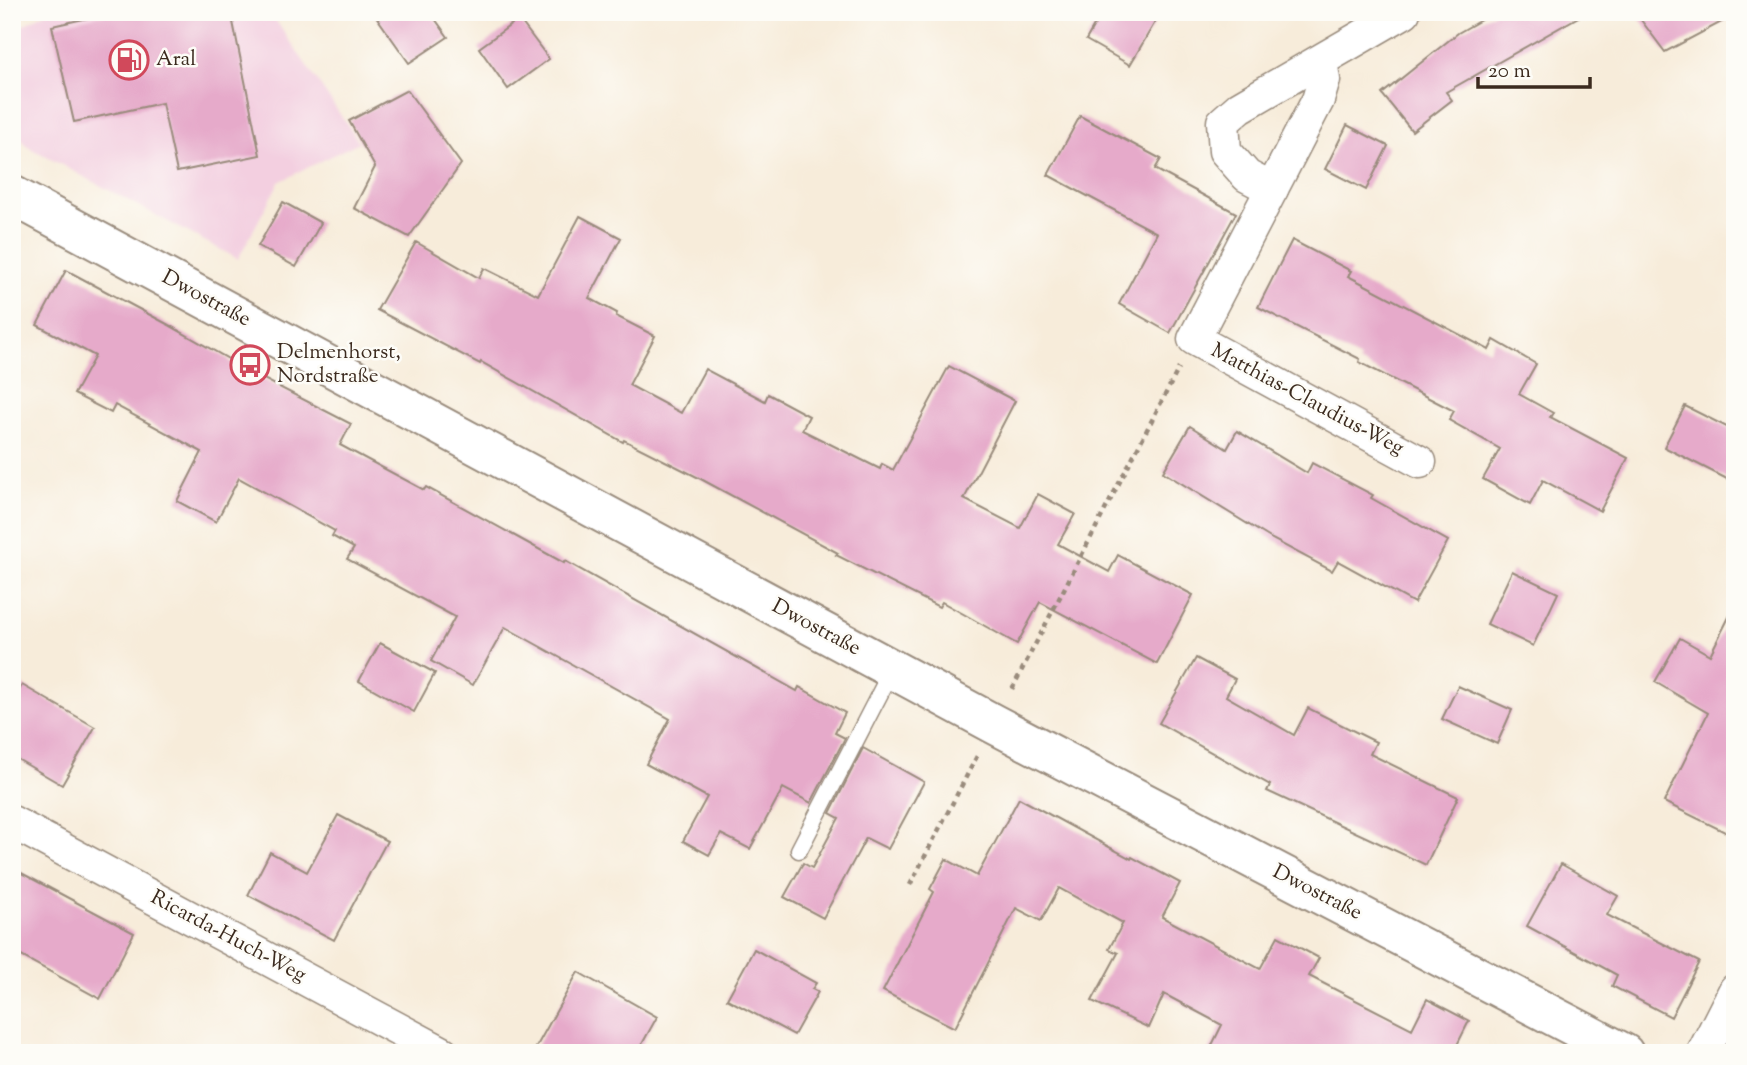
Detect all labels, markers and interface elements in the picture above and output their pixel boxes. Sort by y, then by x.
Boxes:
fuel station icon: Aral [108,39,150,81]
place label: Aral [156,45,196,75]
scale bar [1478,46,1590,90]
text: 20 m [1488,57,1531,87]
street label: Dwostraße [156,263,256,335]
street label: Matthias-Claudius-Weg [1205,336,1409,464]
place label: Delmenhorst, Nordstraße [277,338,401,392]
bus stop icon: Delmenhorst, Nordstraße [229,344,271,386]
street label: Dwostraße [766,592,866,664]
street label: Dwostraße [1267,858,1367,928]
street label: Ricarda-Huch-Weg [145,883,311,991]

